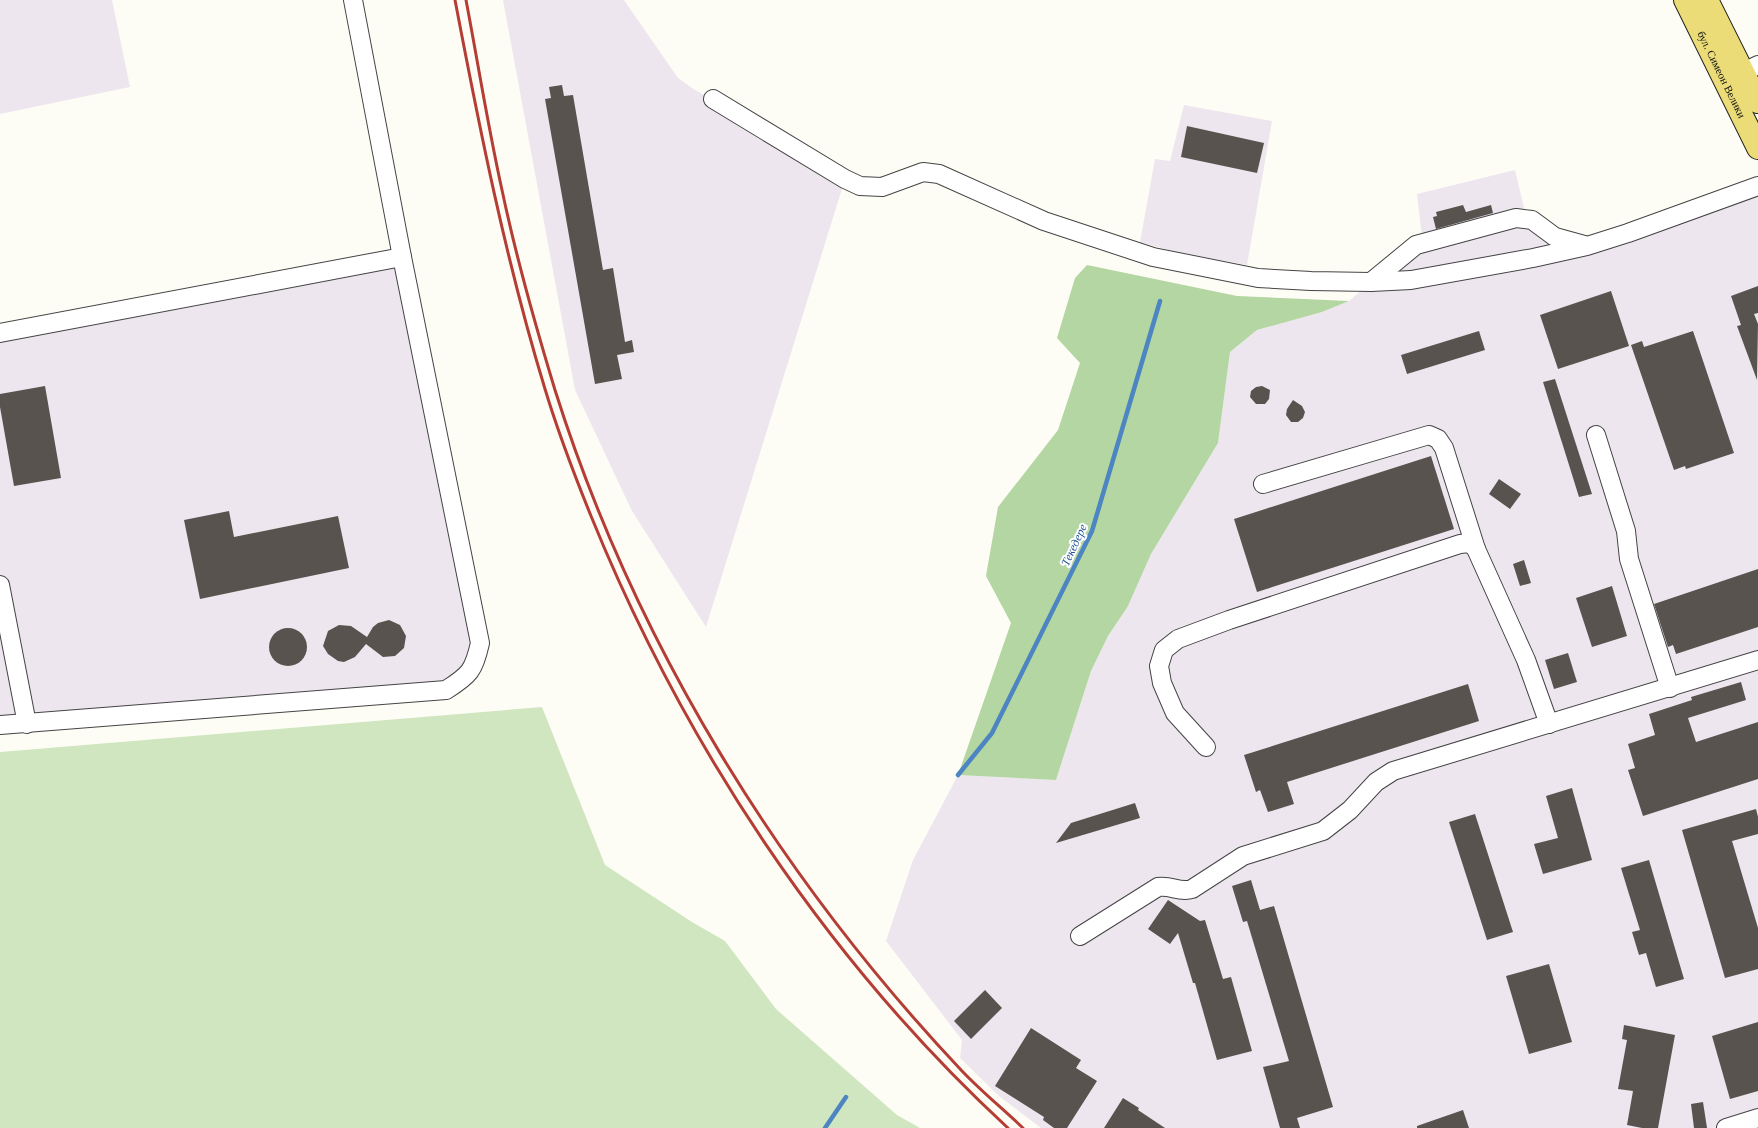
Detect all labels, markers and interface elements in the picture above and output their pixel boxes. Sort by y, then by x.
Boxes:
street label: бул. Симеон Велики [1695,29,1748,120]
water label: Текедере [1058,521,1090,568]

